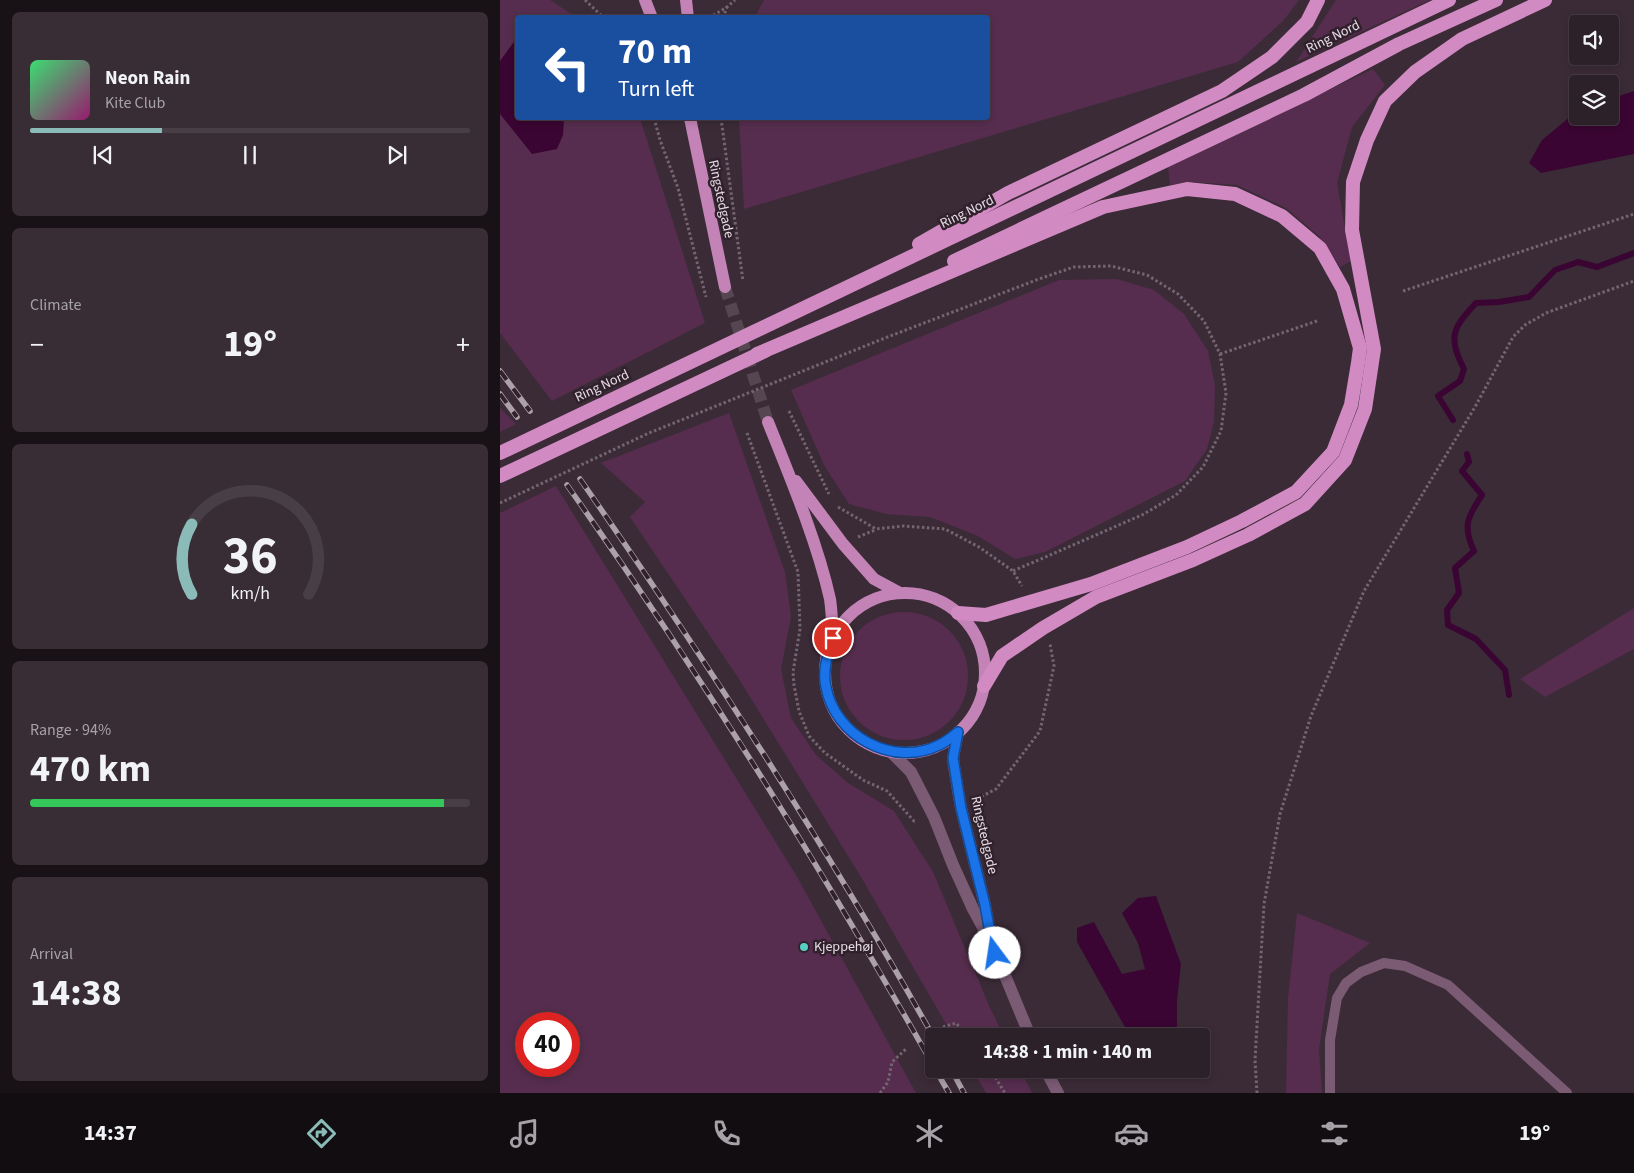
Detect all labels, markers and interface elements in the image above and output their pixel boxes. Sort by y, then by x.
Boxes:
street label: Ring Nord [1303,15,1363,59]
map controls [1569,15,1619,125]
button: sound [1569,15,1619,65]
text: 70 m [618,27,692,77]
icon: left [535,35,600,100]
text: Neon Rain [105,65,190,92]
text: Turn left [618,73,694,105]
button: layers [1569,75,1619,125]
text: Kite Club [105,92,165,114]
icon: previous [89,141,117,169]
icon: pause [236,141,264,169]
icon: next [383,141,411,169]
street label: Ringstedgade [703,158,739,240]
street label: Ring Nord [937,190,997,234]
text: Climate [30,294,81,316]
text: 19° [223,317,277,371]
text: − [30,325,44,365]
text: + [456,325,470,365]
street label: Ring Nord [571,365,633,407]
text: 36 [223,520,277,594]
text: km/h [230,581,270,606]
pin [812,617,854,659]
icon: arrive [819,624,847,652]
text: Range · 94% [30,719,111,741]
text: 470 km [30,742,151,796]
street label: Ringstedgade [965,794,1003,876]
position arrow [968,926,1020,978]
place label: Kjeppehøj [814,937,874,957]
marker: Kjeppehøj [798,941,810,953]
text: Arrival [30,943,73,965]
text: 14:38 [30,966,122,1020]
speed limit sign: 40 [515,1012,580,1077]
text: 14:38 · 1 min · 140 m [983,1039,1152,1066]
icon: directions [304,1116,339,1151]
icon: music [507,1116,542,1151]
icon: phone [709,1116,744,1151]
icon: climate [912,1116,947,1151]
icon: car [1114,1116,1149,1151]
icon: filters [1317,1116,1352,1151]
text: 14:37 [84,1117,137,1149]
text: 19° [1519,1117,1550,1149]

